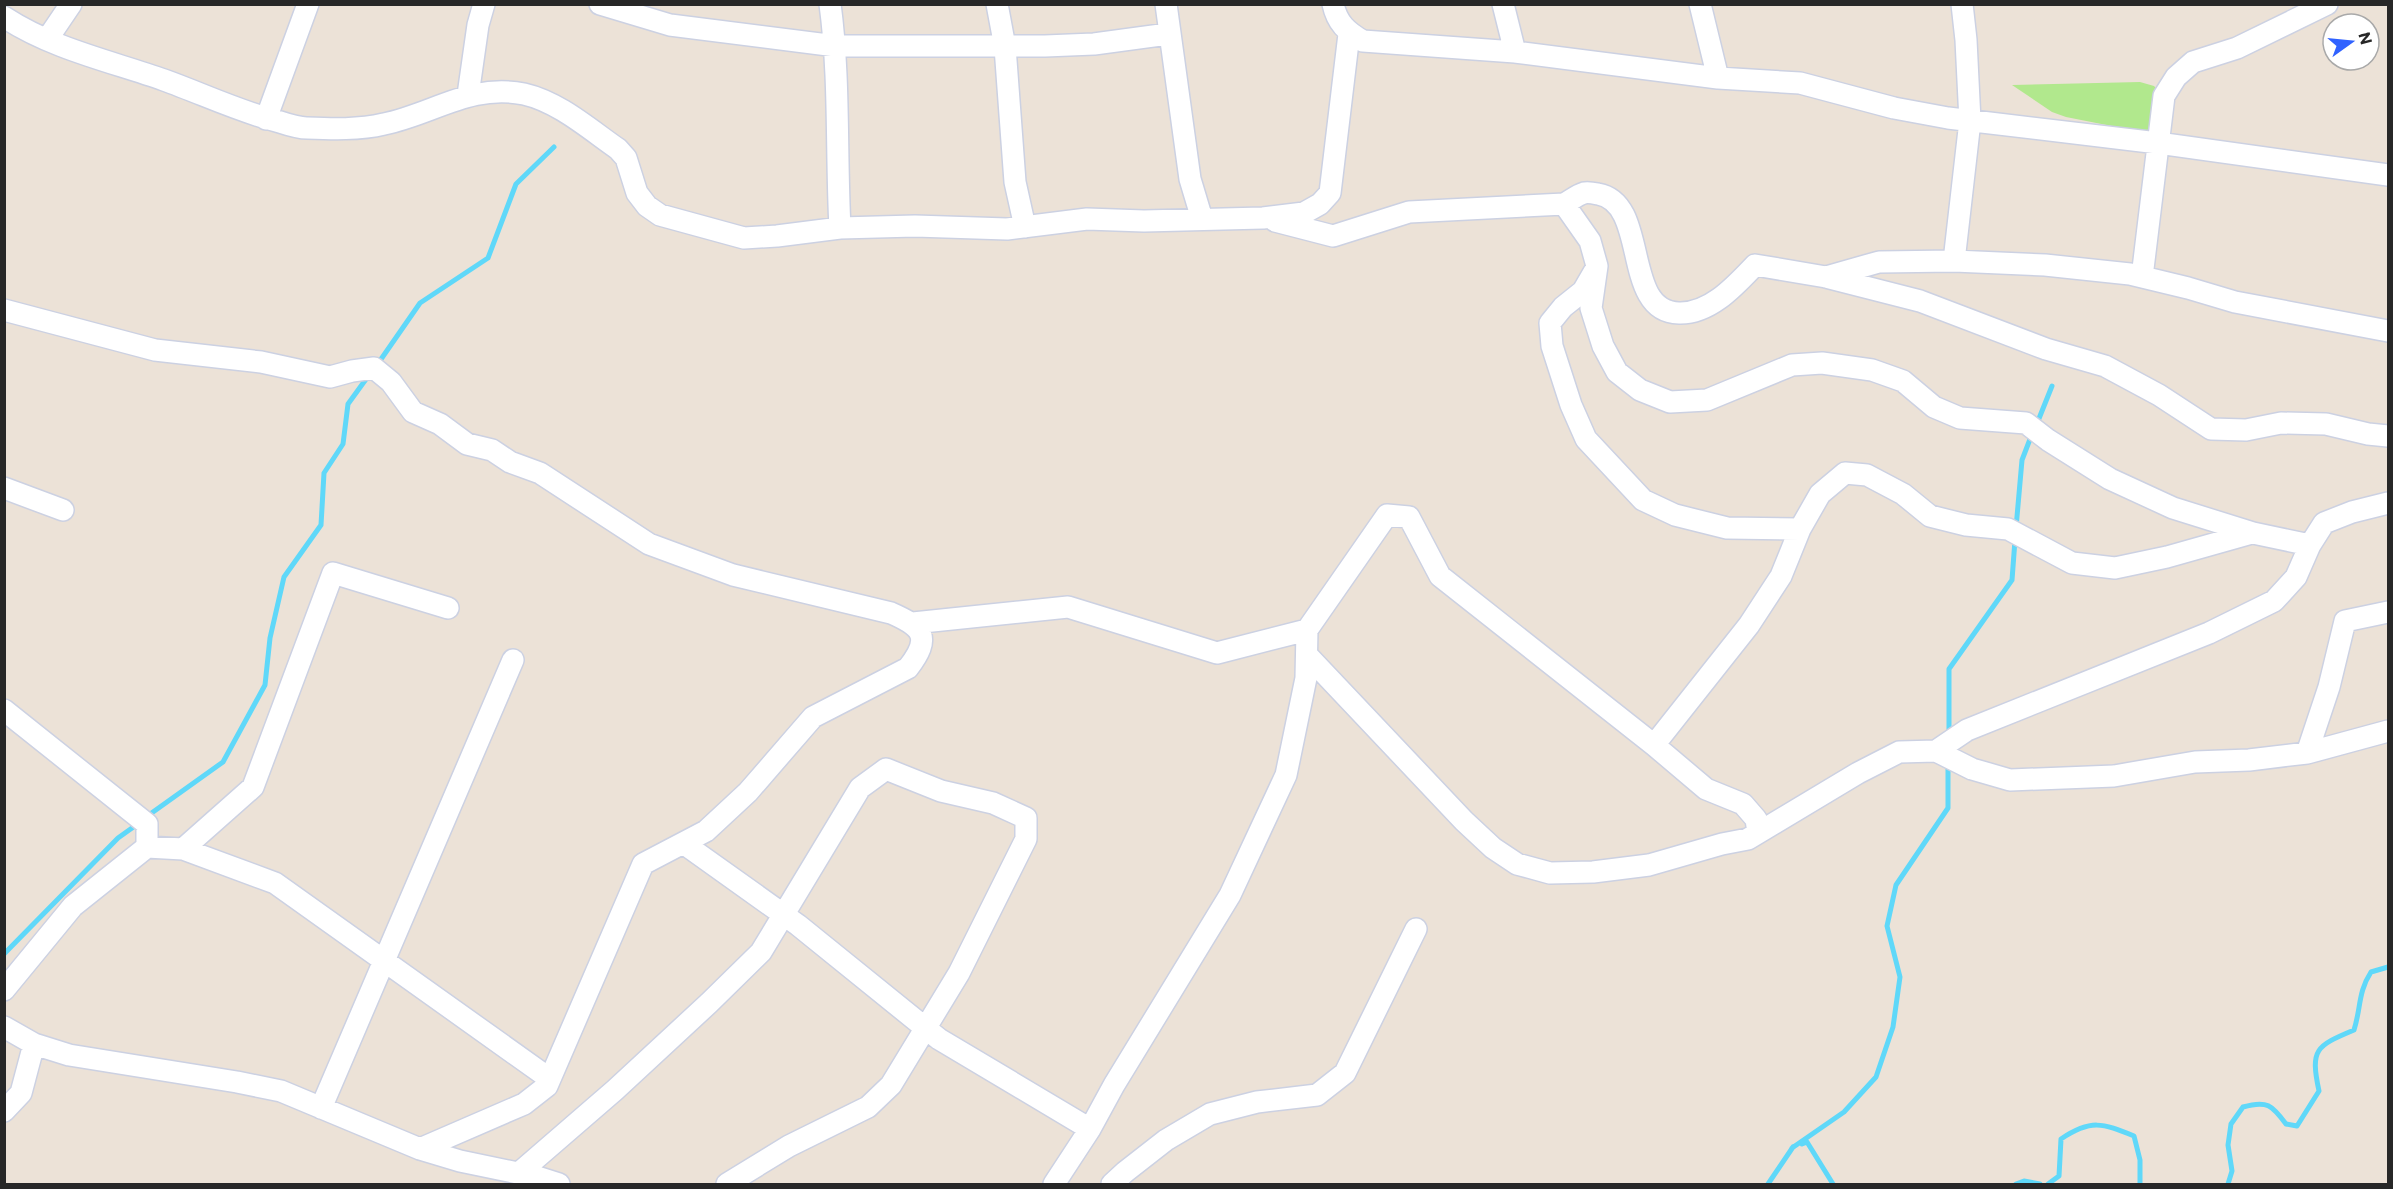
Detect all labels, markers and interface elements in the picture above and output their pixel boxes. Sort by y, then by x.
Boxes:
north arrow [2321,12,2381,72]
text: N [2355,30,2377,46]

